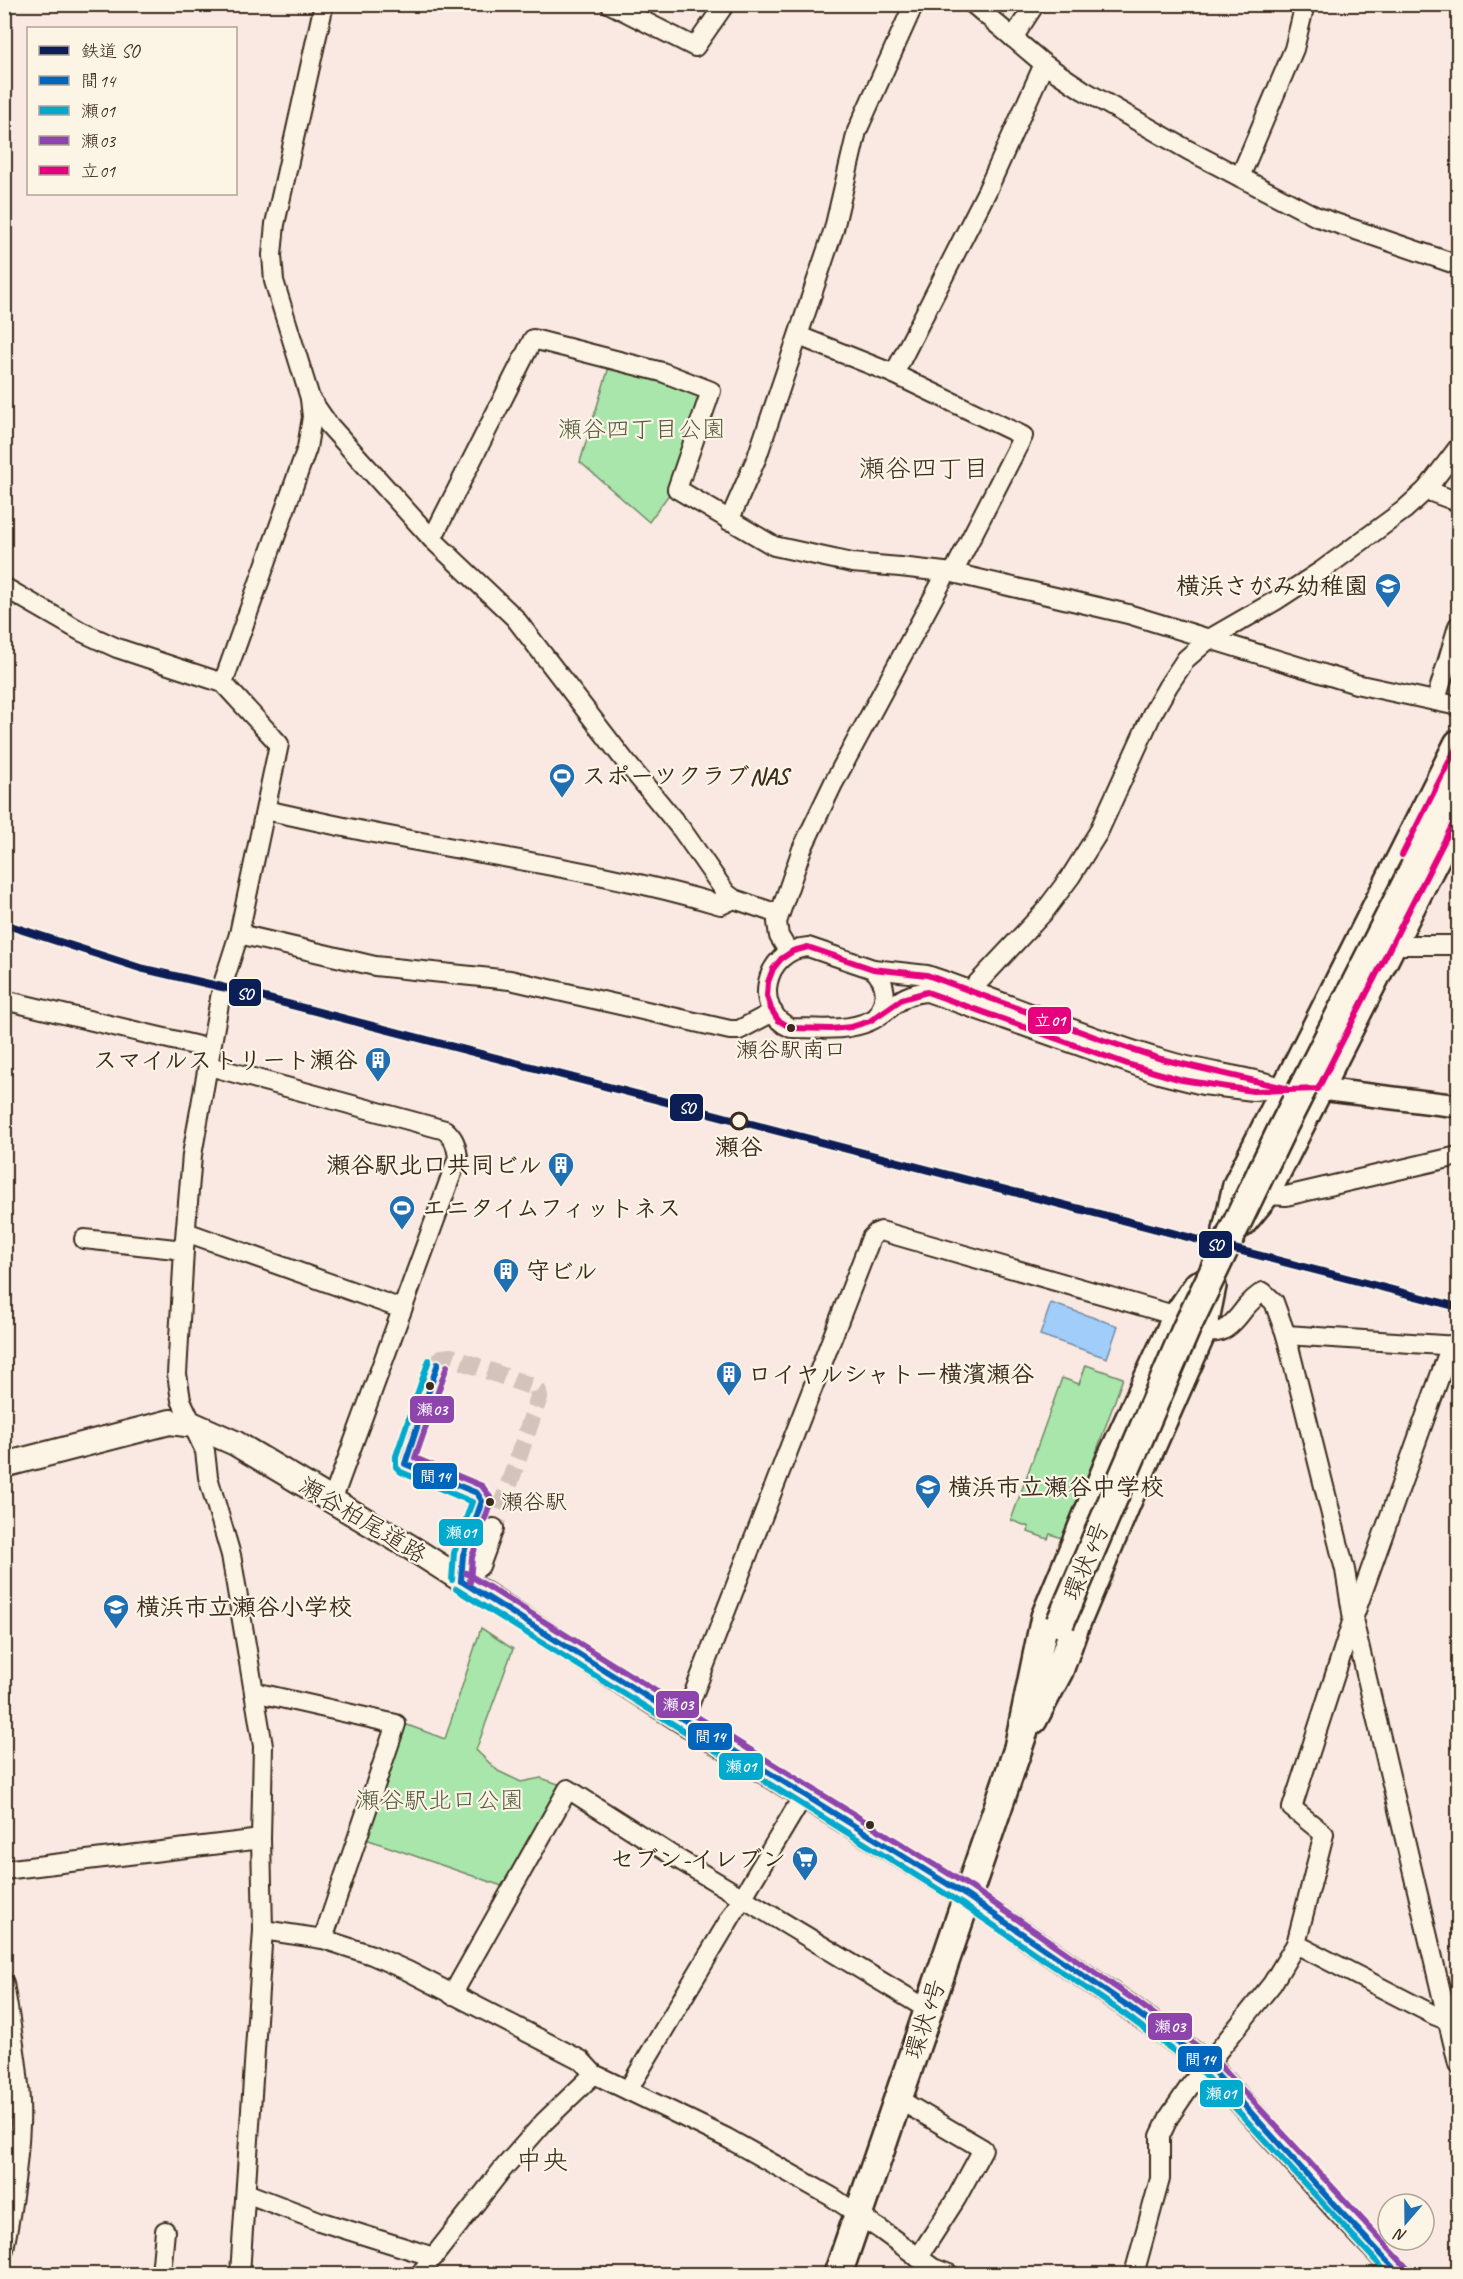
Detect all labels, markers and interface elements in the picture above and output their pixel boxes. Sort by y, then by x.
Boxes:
legend [27,27,237,195]
text: 鉄道 SO [81,40,141,62]
text: 間14 [81,70,117,92]
text: 瀬01 [81,100,116,122]
text: 瀬03 [81,130,117,152]
text: 立01 [81,160,116,182]
park label: 瀬谷四丁目公園 [558,414,726,444]
district label: 瀬谷四丁目 [859,452,989,485]
place label: 横浜さがみ幼稚園 [1176,571,1368,601]
school or university icon: 横浜さがみ幼稚園 [1373,571,1403,609]
sports icon: スポーツクラブNAS [547,761,577,799]
place label: スポーツクラブNAS [582,761,792,791]
line badge: SO [228,978,262,1007]
text: SO [237,984,255,1004]
line badge: 立01 [1027,1006,1072,1035]
text: 立01 [1035,1011,1067,1031]
marker: 瀬谷駅南口 [785,1022,797,1034]
place label: 瀬谷駅南口 [736,1036,846,1064]
place label: スマイルストリート瀬谷 [93,1045,358,1075]
building icon: スマイルストリート瀬谷 [363,1045,393,1083]
line badge: SO [669,1093,704,1122]
text: SO [679,1098,697,1118]
marker: 瀬谷 [730,1112,748,1130]
place label: 瀬谷 [715,1132,763,1162]
place label: 瀬谷駅北口共同ビル [326,1150,542,1180]
building icon: 瀬谷駅北口共同ビル [546,1150,576,1188]
sports icon: エニタイムフィットネス [387,1193,417,1231]
place label: エニタイムフィットネス [422,1193,681,1223]
line badge: SO [1198,1230,1233,1259]
text: SO [1207,1235,1225,1255]
building icon: 守ビル [491,1256,521,1294]
place label: 守ビル [526,1256,598,1286]
building icon: ロイヤルシャトー横濱瀬谷 [714,1359,744,1397]
place label: ロイヤルシャトー横濱瀬谷 [748,1359,1035,1389]
unlabelled marker [424,1380,436,1392]
line badge: 瀬03 [409,1395,455,1424]
text: 瀬03 [417,1400,449,1420]
line badge: 間14 [412,1462,458,1490]
text: 間14 [420,1467,452,1487]
street label: 瀬谷柏尾道路 [294,1470,432,1570]
school or university icon: 横浜市立瀬谷中学校 [913,1472,943,1510]
place label: 横浜市立瀬谷中学校 [948,1472,1164,1502]
place label: 瀬谷駅 [501,1488,567,1516]
marker: 瀬谷駅 [484,1496,496,1508]
street label: 環状4号 [1056,1517,1116,1605]
line badge: 瀬01 [438,1518,484,1547]
text: 瀬01 [446,1523,478,1543]
school or university icon: 横浜市立瀬谷小学校 [101,1592,131,1630]
place label: 横浜市立瀬谷小学校 [136,1592,352,1622]
line badge: 瀬03 [655,1690,700,1719]
text: 瀬03 [663,1695,695,1715]
line badge: 間14 [687,1722,733,1751]
text: 間14 [695,1727,727,1747]
line badge: 瀬01 [718,1752,764,1781]
text: 瀬01 [726,1757,758,1777]
park label: 瀬谷駅北口公園 [356,1785,524,1815]
unlabelled marker [864,1819,876,1831]
place label: セブン-イレブン [610,1844,786,1874]
supermarket icon: セブン-イレブン [790,1844,820,1882]
street label: 環状4号 [898,1975,952,2063]
line badge: 瀬03 [1147,2012,1193,2041]
text: 瀬03 [1155,2017,1187,2037]
line badge: 間14 [1177,2045,1223,2073]
text: 間14 [1185,2050,1217,2070]
line badge: 瀬01 [1199,2079,1244,2108]
text: 瀬01 [1206,2084,1238,2104]
district label: 中央 [516,2144,568,2177]
north arrow [1376,2192,1436,2252]
text: N [1390,2223,1409,2246]

